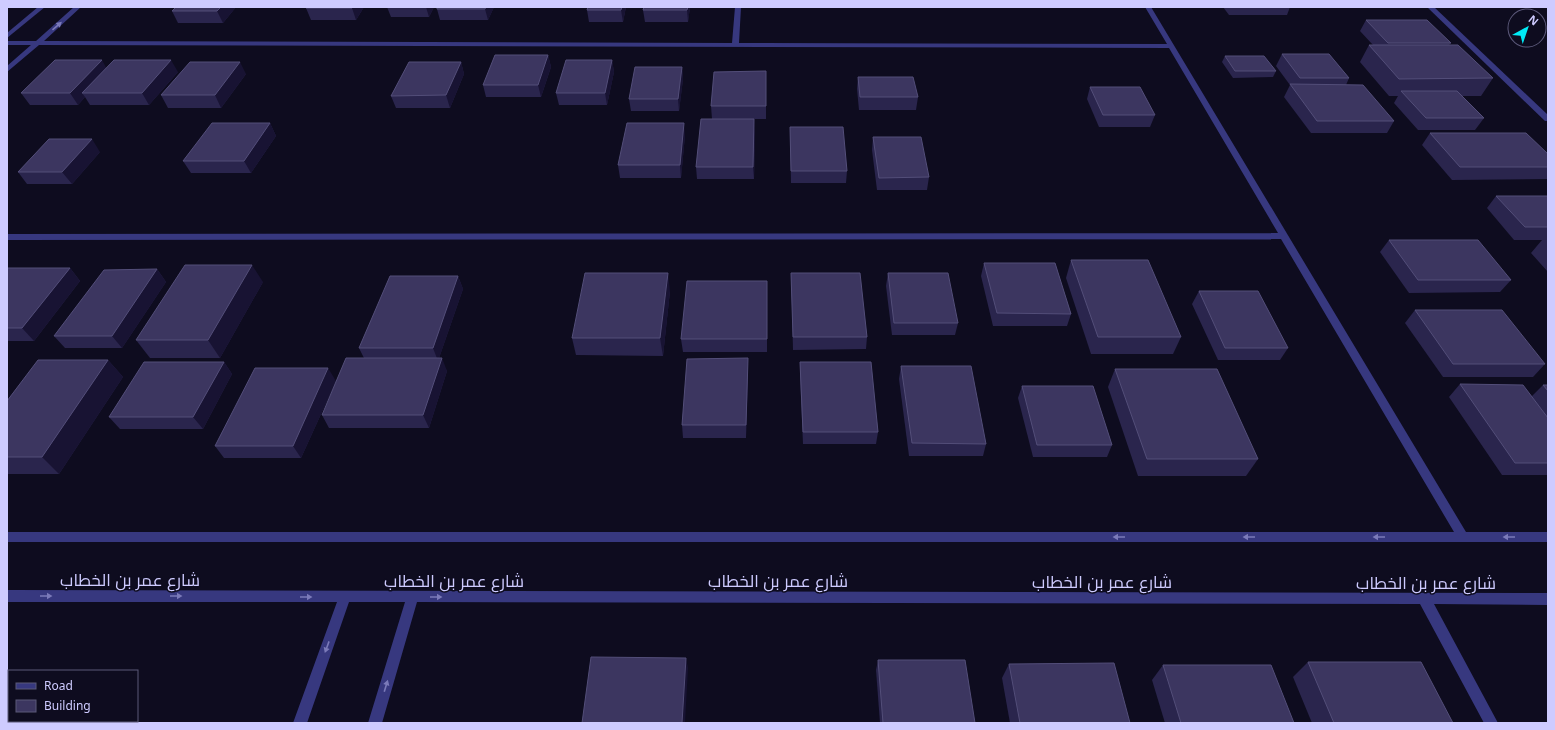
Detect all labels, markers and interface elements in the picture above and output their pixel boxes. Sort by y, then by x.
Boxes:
north arrow [1507,8,1547,48]
text: N [1525,11,1542,29]
one-way arrow [52,21,62,30]
one-way arrow [1112,534,1125,540]
one-way arrow [1242,534,1255,540]
one-way arrow [1372,534,1385,540]
one-way arrow [1502,534,1515,540]
street label: شارع عمر بن الخطاب [60,568,200,592]
street label: شارع عمر بن الخطاب [384,569,524,593]
street label: شارع عمر بن الخطاب [708,569,848,593]
street label: شارع عمر بن الخطاب [1032,570,1172,594]
street label: شارع عمر بن الخطاب [1356,571,1496,595]
one-way arrow [40,593,53,599]
one-way arrow [170,593,183,599]
one-way arrow [300,594,313,600]
one-way arrow [430,594,443,600]
one-way arrow [324,641,330,653]
legend [8,670,138,722]
text: Road [44,677,73,694]
one-way arrow [383,679,389,691]
text: Building [44,697,91,714]

